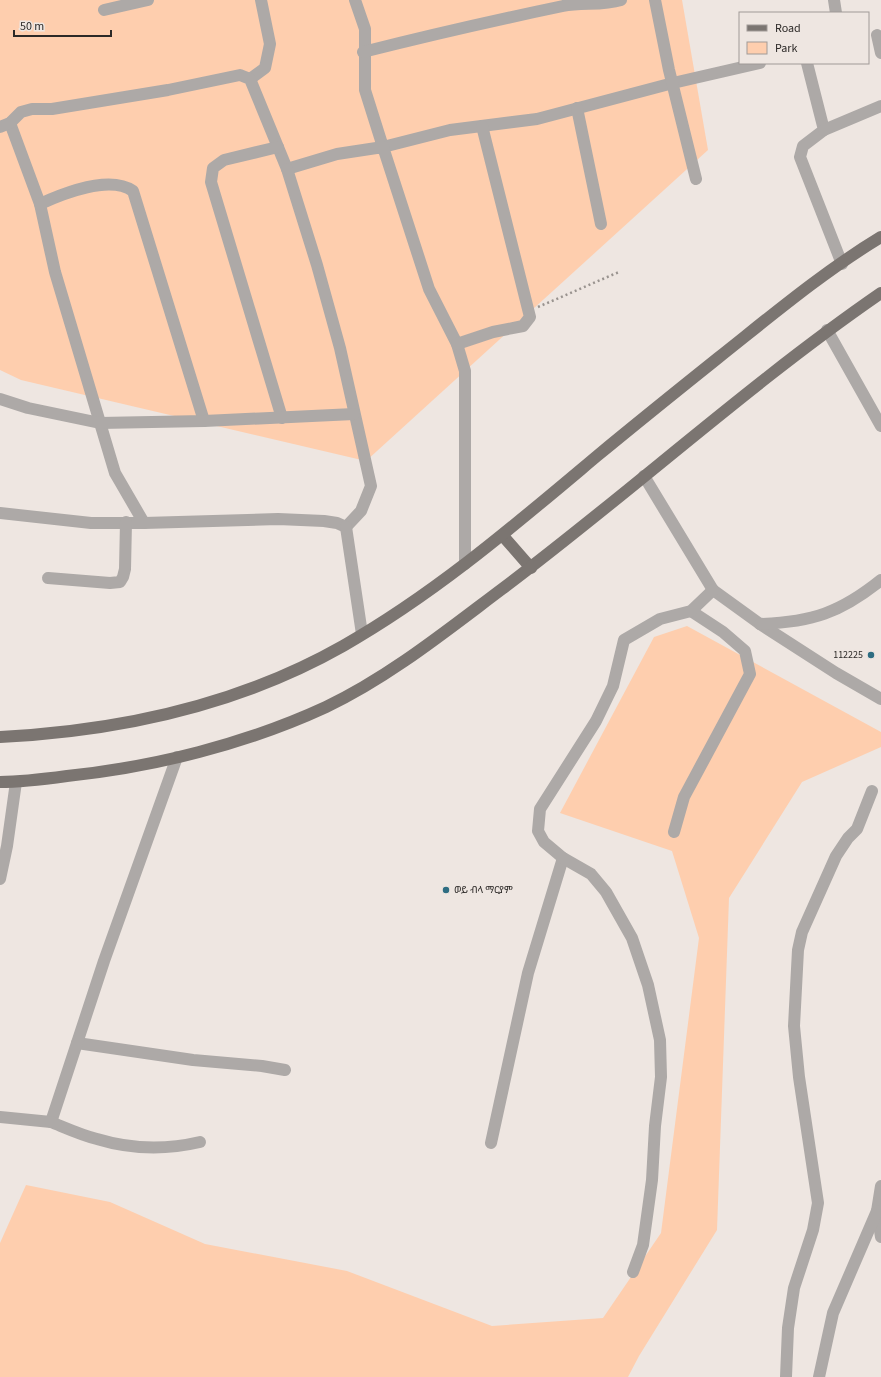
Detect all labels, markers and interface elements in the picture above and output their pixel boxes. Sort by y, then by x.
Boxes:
scale bar [14,12,111,38]
legend [739,12,869,64]
text: 50 m [20,18,44,35]
text: Road [775,20,801,37]
text: Park [775,40,797,57]
place label: 112225 [833,648,863,662]
marker: 112225 [866,650,876,660]
place label: ወይ ብላ ማርያም [454,883,513,897]
marker: ወይ ብላ ማርያም [441,885,451,895]

